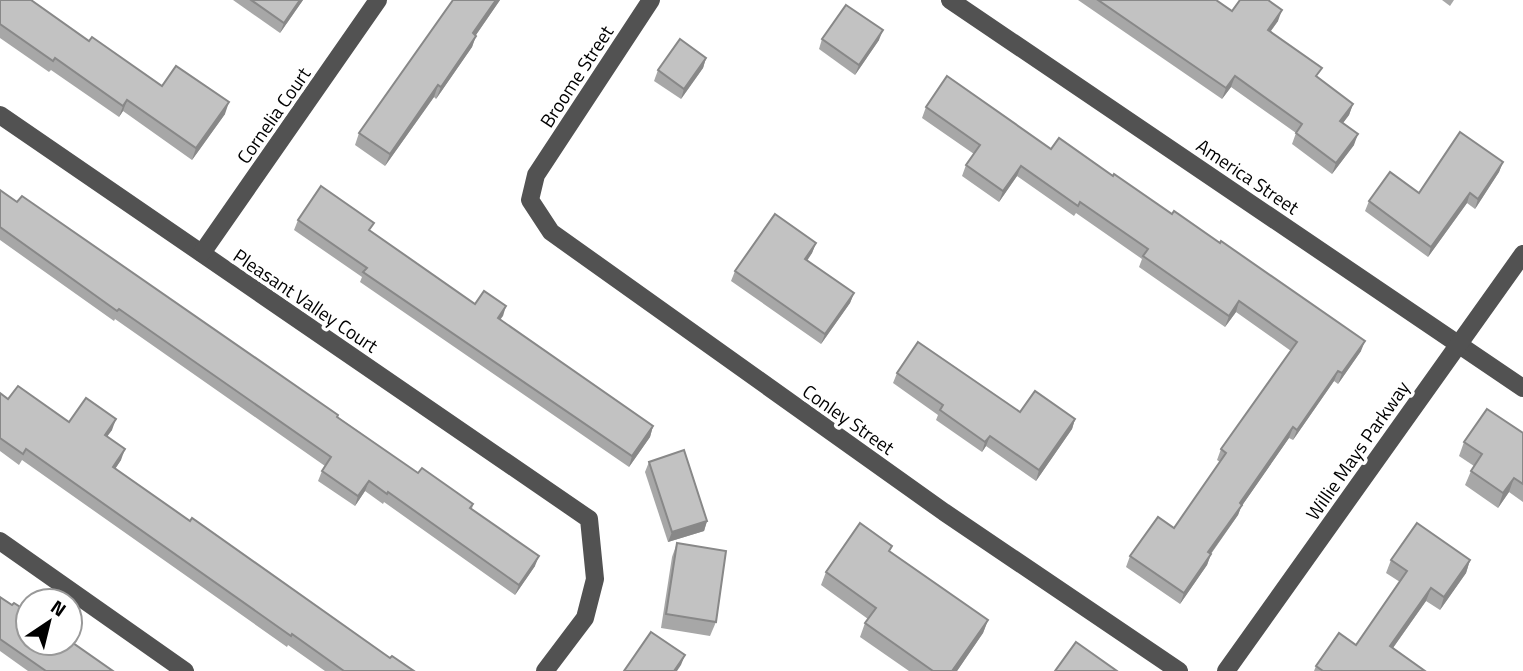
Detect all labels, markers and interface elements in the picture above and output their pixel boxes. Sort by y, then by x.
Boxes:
street label: Broome Street [532,19,620,133]
street label: Cornelia Court [229,60,317,169]
street label: America Street [1191,131,1305,221]
street label: Pleasant Valley Court [228,241,385,360]
street label: Willie Mays Parkway [1298,374,1416,526]
street label: Conley Street [797,377,901,462]
north arrow [14,587,84,657]
text: N [45,592,73,623]

